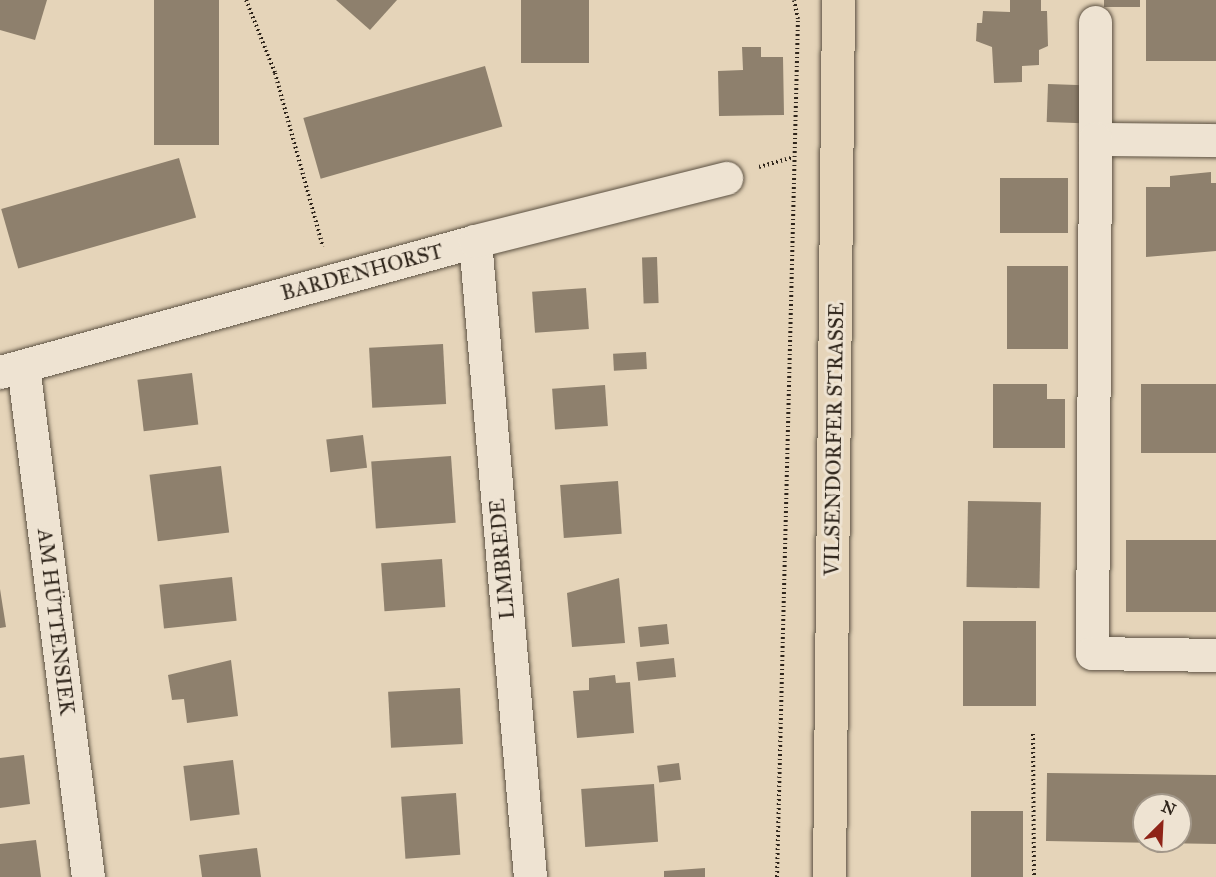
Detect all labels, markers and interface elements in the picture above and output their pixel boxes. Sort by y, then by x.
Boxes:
street label: BARDENHORST [278,238,446,306]
street label: VILSENDORFER STRASSE [819,302,849,576]
street label: LIMBREDE [484,498,520,620]
street label: AM HÜTTENSIEK [32,527,80,717]
north arrow [1132,793,1192,853]
text: N [1159,796,1179,819]

